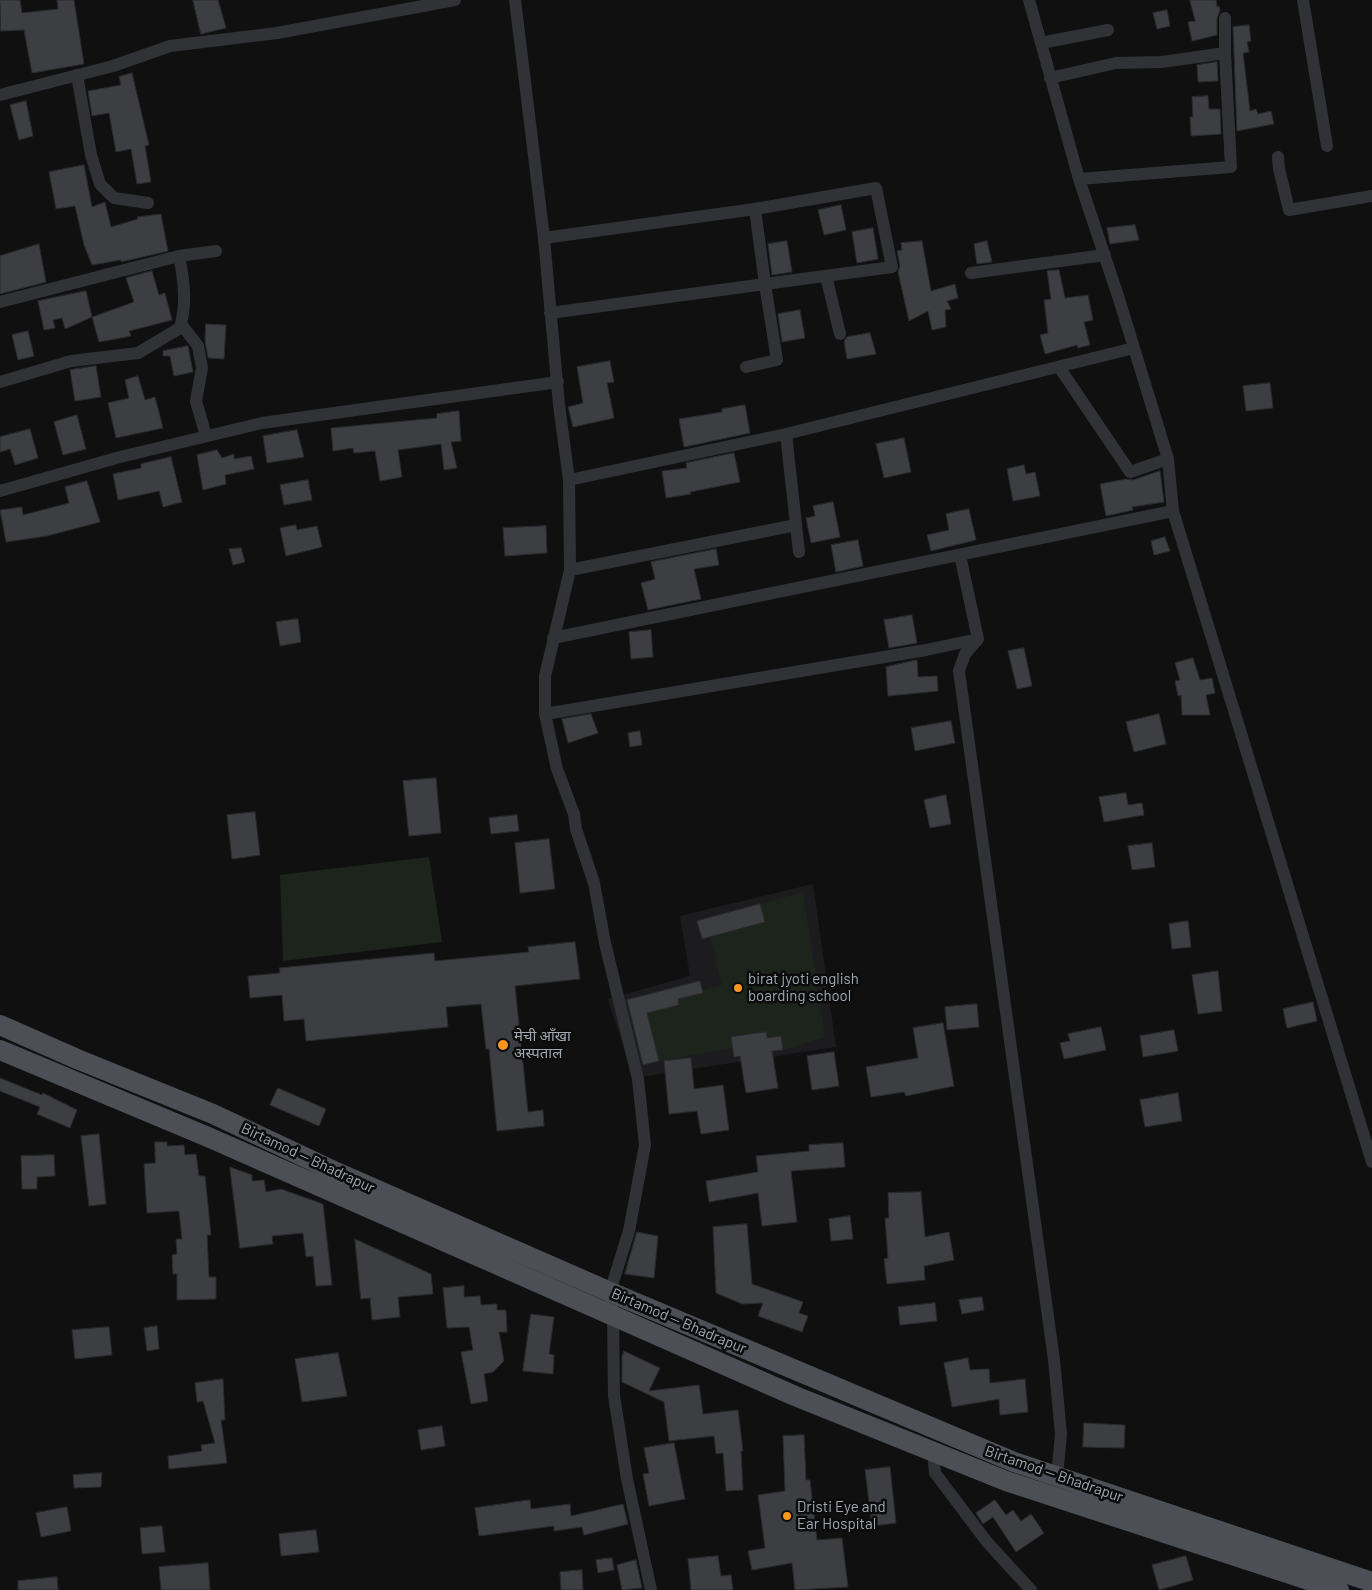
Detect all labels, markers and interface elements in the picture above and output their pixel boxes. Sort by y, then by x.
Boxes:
place label: birat jyoti english boarding school [748,970,859,1005]
marker: birat jyoti english boarding school [732,982,744,994]
place label: मेची आँखा अस्पताल [514,1027,571,1062]
marker: मेची आँखा अस्पताल [496,1038,510,1052]
street label: Birtamod — Bhadrapur [238,1119,378,1197]
street label: Birtamod — Bhadrapur [609,1284,749,1358]
street label: Birtamod — Bhadrapur [982,1442,1126,1506]
place label: Dristi Eye and Ear Hospital [797,1498,886,1533]
marker: Dristi Eye and Ear Hospital [781,1510,793,1522]

